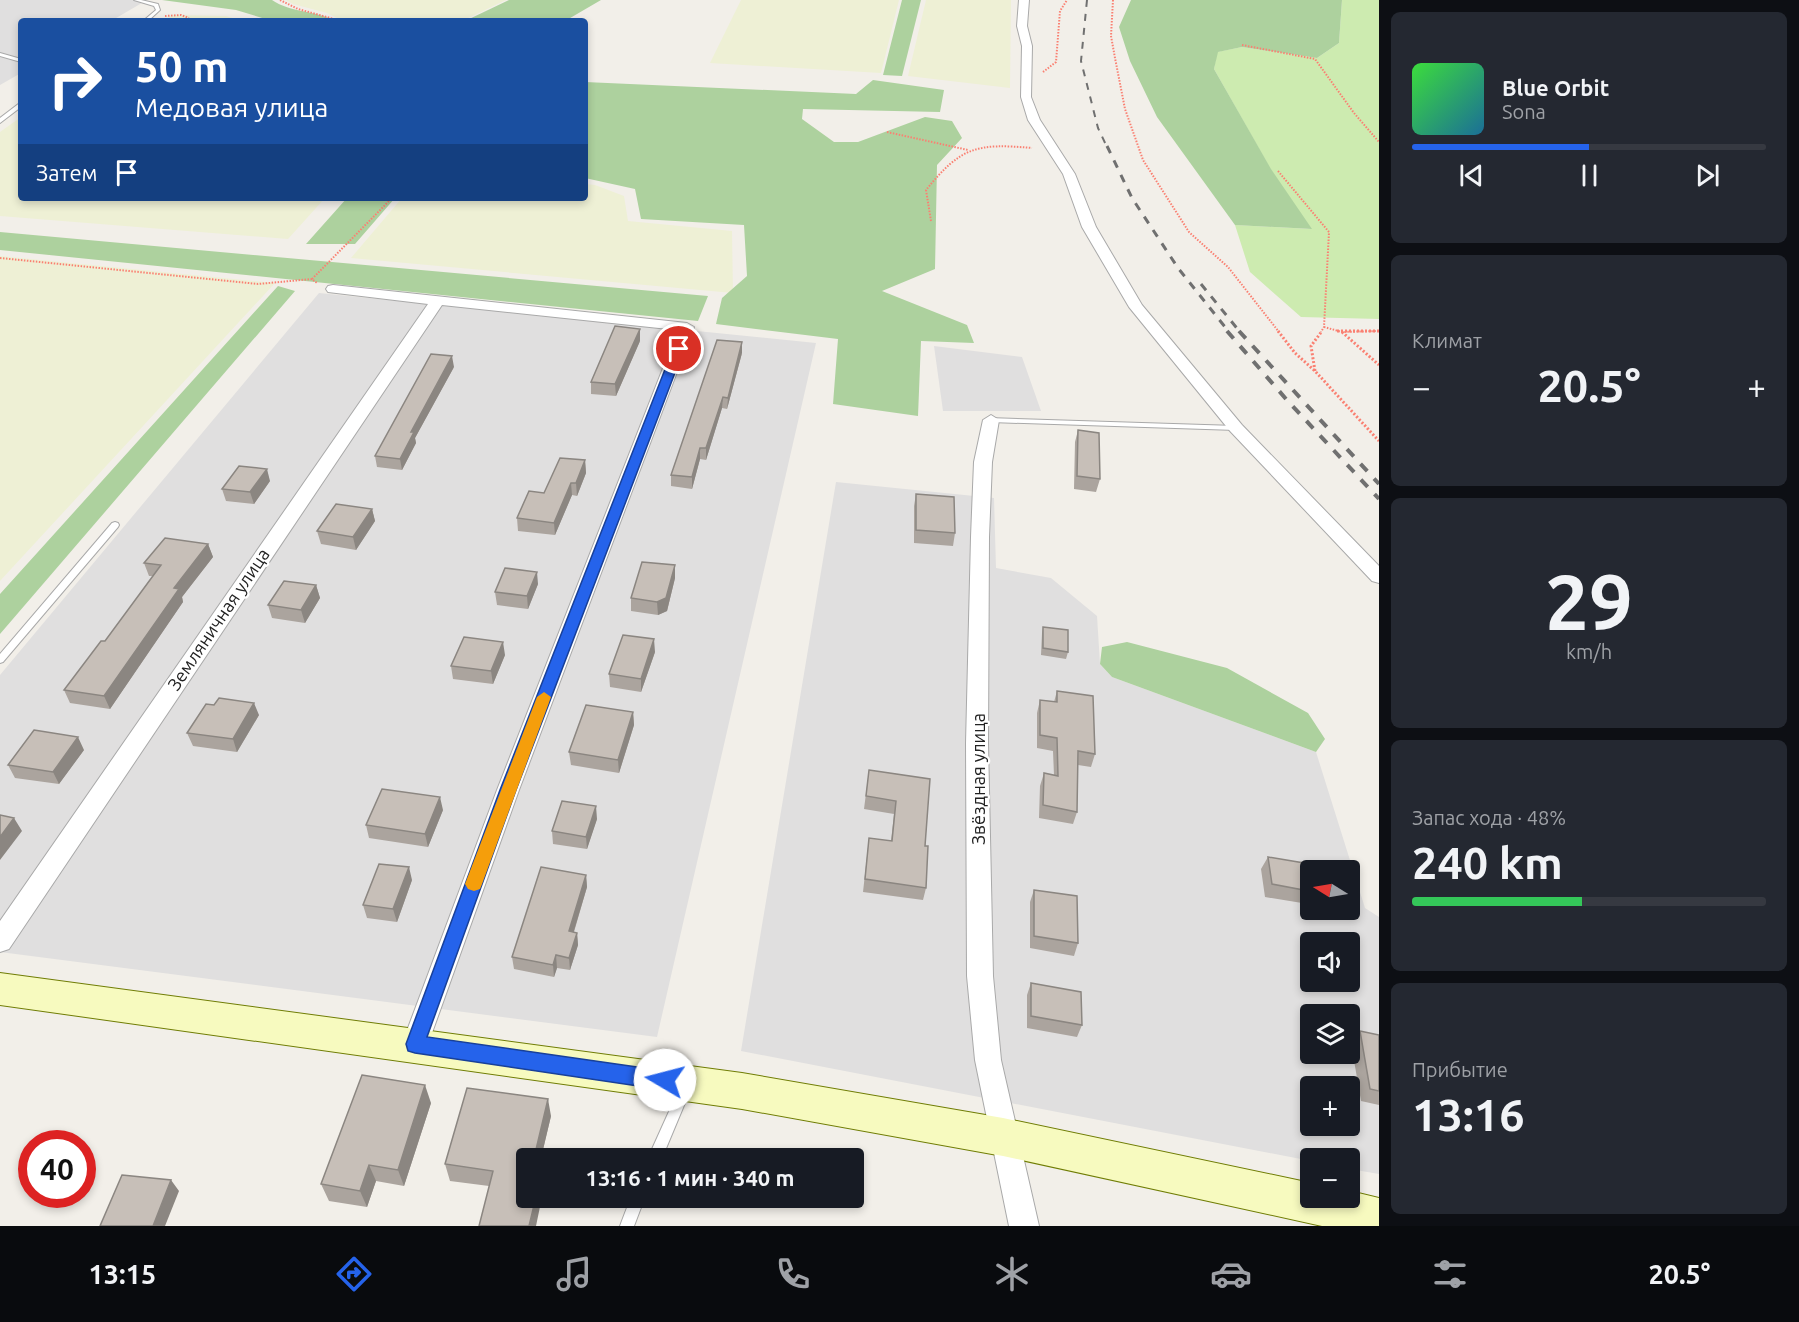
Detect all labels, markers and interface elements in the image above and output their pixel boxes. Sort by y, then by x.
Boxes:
icon: right [36,42,114,120]
text: 50 m [135,43,229,90]
text: Blue Orbit [1502,75,1609,100]
text: Медовая улица [135,92,328,122]
text: Sona [1502,100,1546,123]
icon: arrive [110,156,143,189]
icon: previous [1455,159,1488,192]
icon: pause [1573,159,1606,192]
icon: next [1691,159,1724,192]
text: Затем [36,160,98,185]
pin [653,323,704,374]
text: Климат [1412,329,1482,352]
icon: arrive [662,332,695,365]
text: 20.5° [1537,360,1641,411]
text: − [1412,368,1431,405]
text: + [1747,368,1766,405]
street label: Земляничная улица [163,544,273,694]
text: 29 [1545,557,1633,645]
text: km/h [1566,640,1612,663]
street label: Звёздная улица [968,713,988,845]
text: Запас хода · 48% [1412,806,1566,829]
text: 240 km [1412,837,1563,888]
north arrow [1300,860,1360,920]
map controls [1300,860,1360,1208]
button: sound [1300,932,1360,992]
button: layers [1300,1004,1360,1064]
position arrow [633,1048,697,1112]
text: Прибытие [1412,1058,1508,1081]
button: + [1300,1076,1360,1136]
text: 13:16 [1412,1089,1525,1140]
speed limit sign: 40 [18,1130,96,1208]
button: − [1300,1148,1360,1208]
text: 13:16 · 1 мин · 340 m [586,1165,794,1190]
icon: directions [333,1253,375,1295]
icon: music [553,1253,595,1295]
icon: phone [772,1253,814,1295]
icon: climate [991,1253,1033,1295]
icon: car [1210,1253,1252,1295]
icon: filters [1429,1253,1471,1295]
text: 13:15 [89,1259,156,1289]
text: 20.5° [1648,1259,1710,1289]

